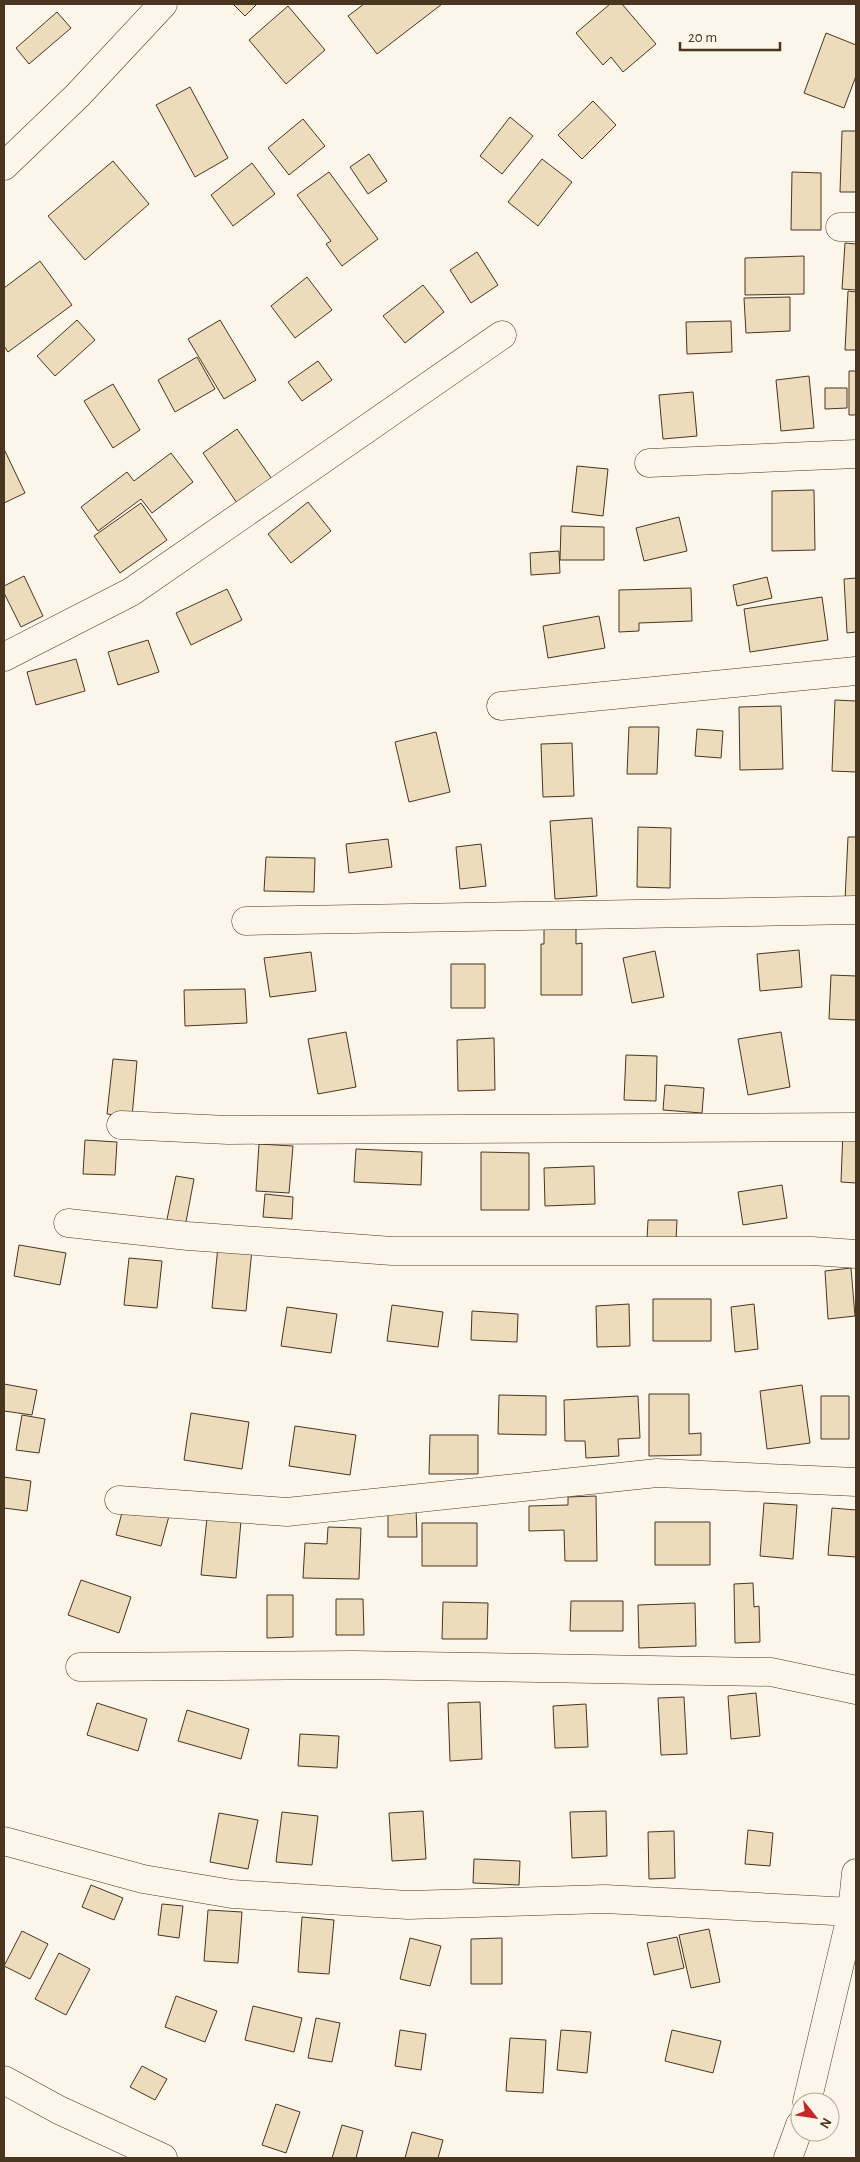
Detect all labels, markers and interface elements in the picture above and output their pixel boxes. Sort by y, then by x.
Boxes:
scale bar [680,20,780,52]
text: 20 m [688,30,717,45]
north arrow [790,2092,840,2142]
text: N [817,2115,834,2131]

